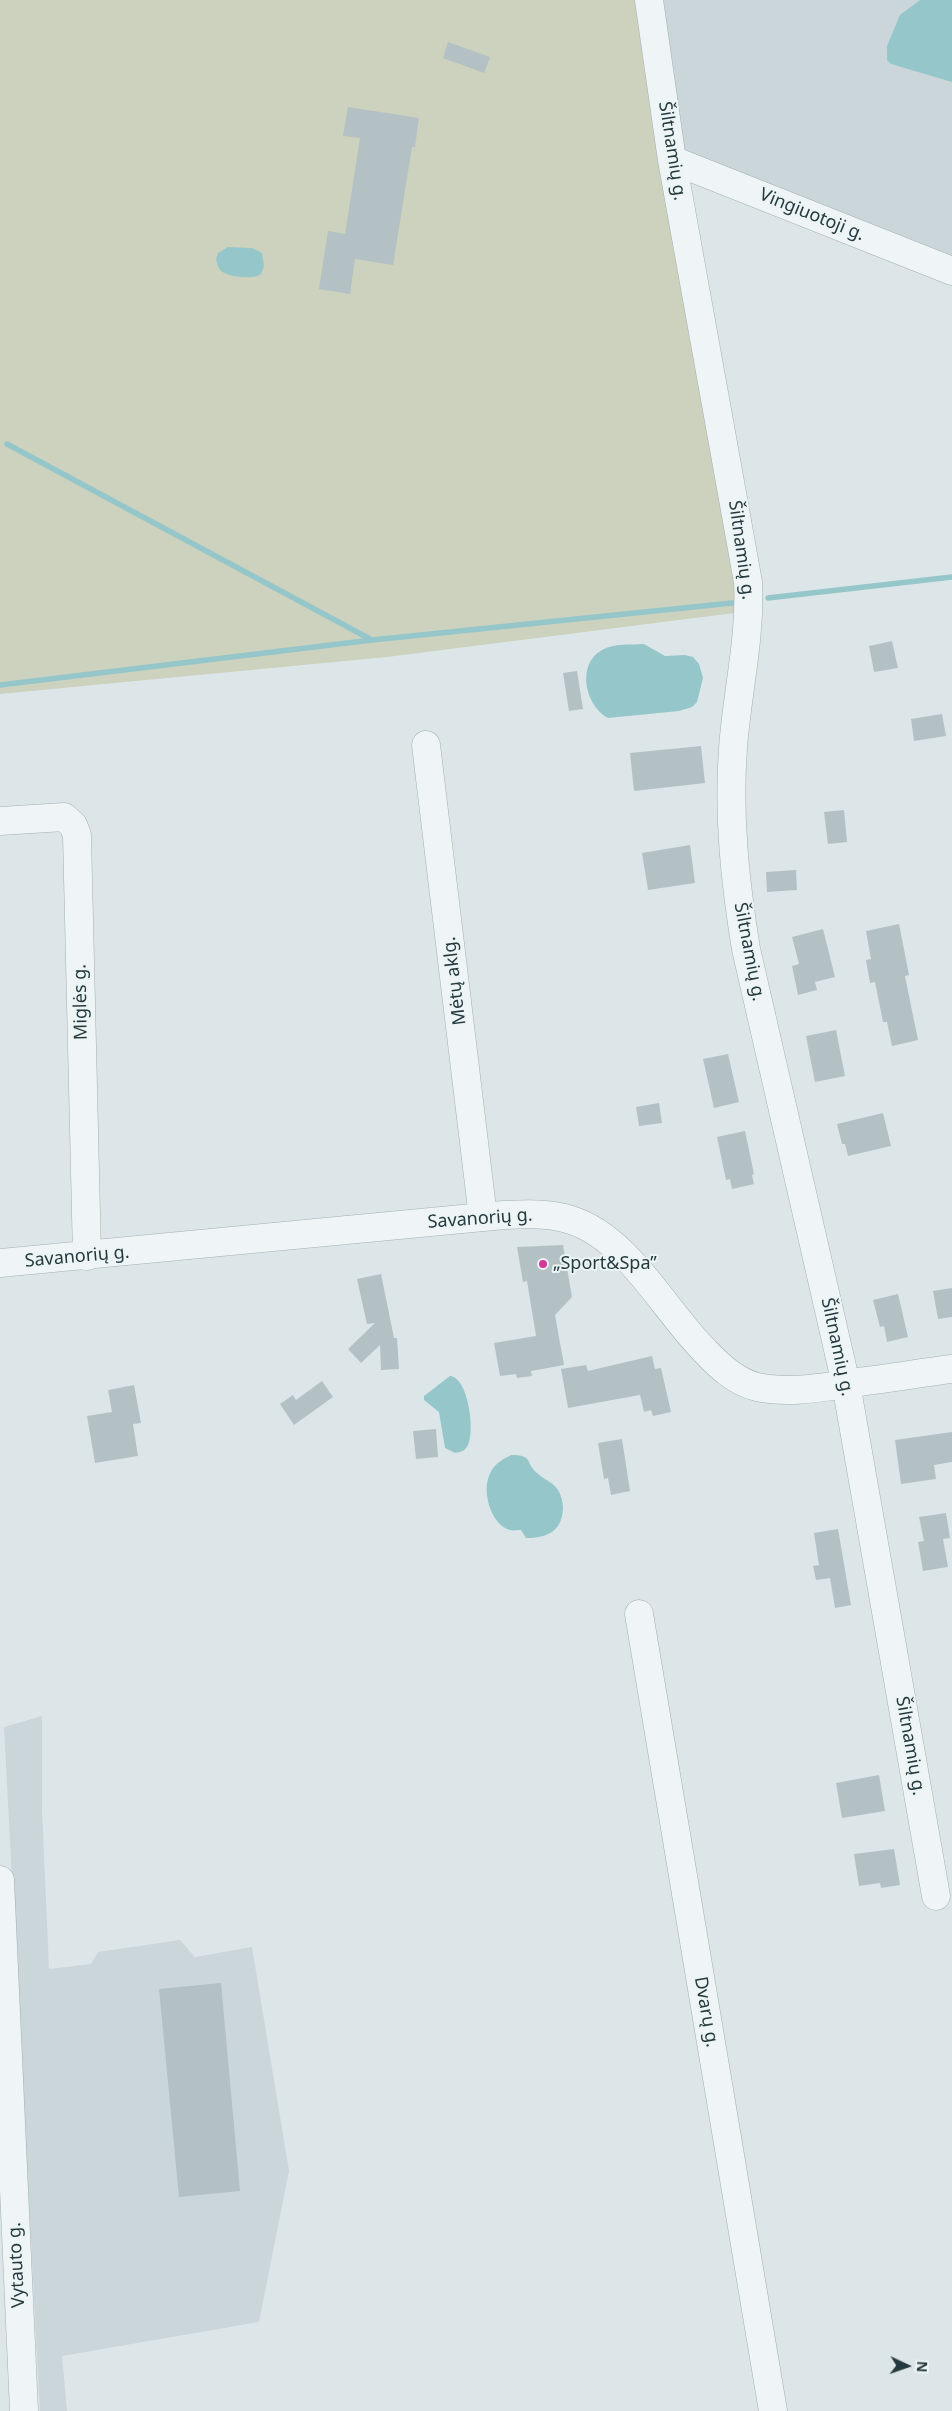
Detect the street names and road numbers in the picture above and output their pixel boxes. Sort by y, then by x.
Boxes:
street label: Šiltnamių g. [654,100,690,202]
street label: Vingiuotoji g. [756,184,868,246]
street label: Šiltnamių g. [723,499,759,601]
street label: Šiltnamių g. [729,901,769,1003]
street label: Mėtų aklg. [439,936,471,1026]
street label: Miglės g. [70,964,92,1040]
street label: Savanorių g. [427,1205,533,1233]
street label: Savanorių g. [24,1242,130,1272]
street label: Šiltnamių g. [816,1296,858,1398]
street label: Šiltnamių g. [891,1695,929,1797]
street label: Dvarų g. [689,1975,723,2049]
street label: Vytauto g. [4,2222,30,2308]

